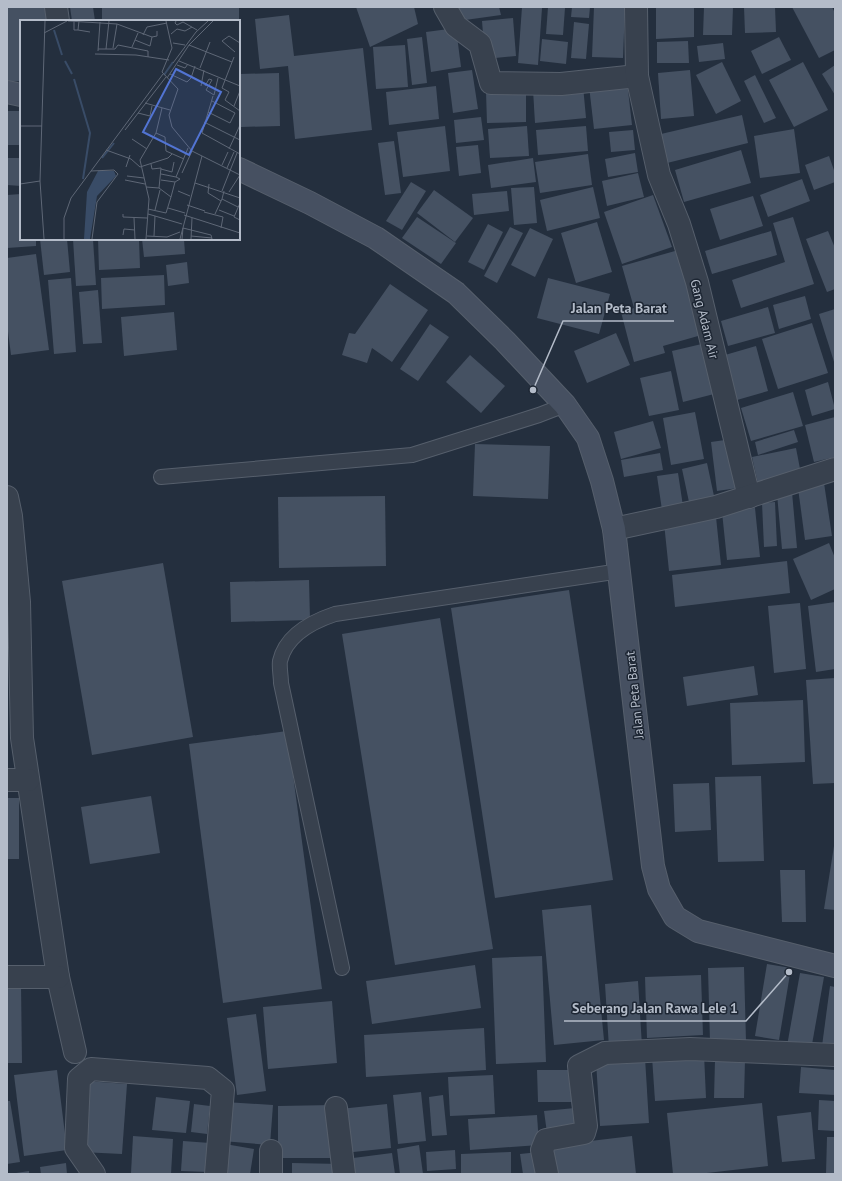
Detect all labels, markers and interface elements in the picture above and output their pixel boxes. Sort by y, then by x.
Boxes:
inset map [20,20,240,240]
street label: Gang Adam Air [686,277,723,361]
callout: Jalan Peta Barat [563,295,674,321]
text: Jalan Peta Barat [570,299,667,317]
street label: Jalan Peta Barat [621,650,648,741]
callout: Seberang Jalan Rawa Lele 1 [564,995,746,1021]
text: Seberang Jalan Rawa Lele 1 [572,999,738,1017]

